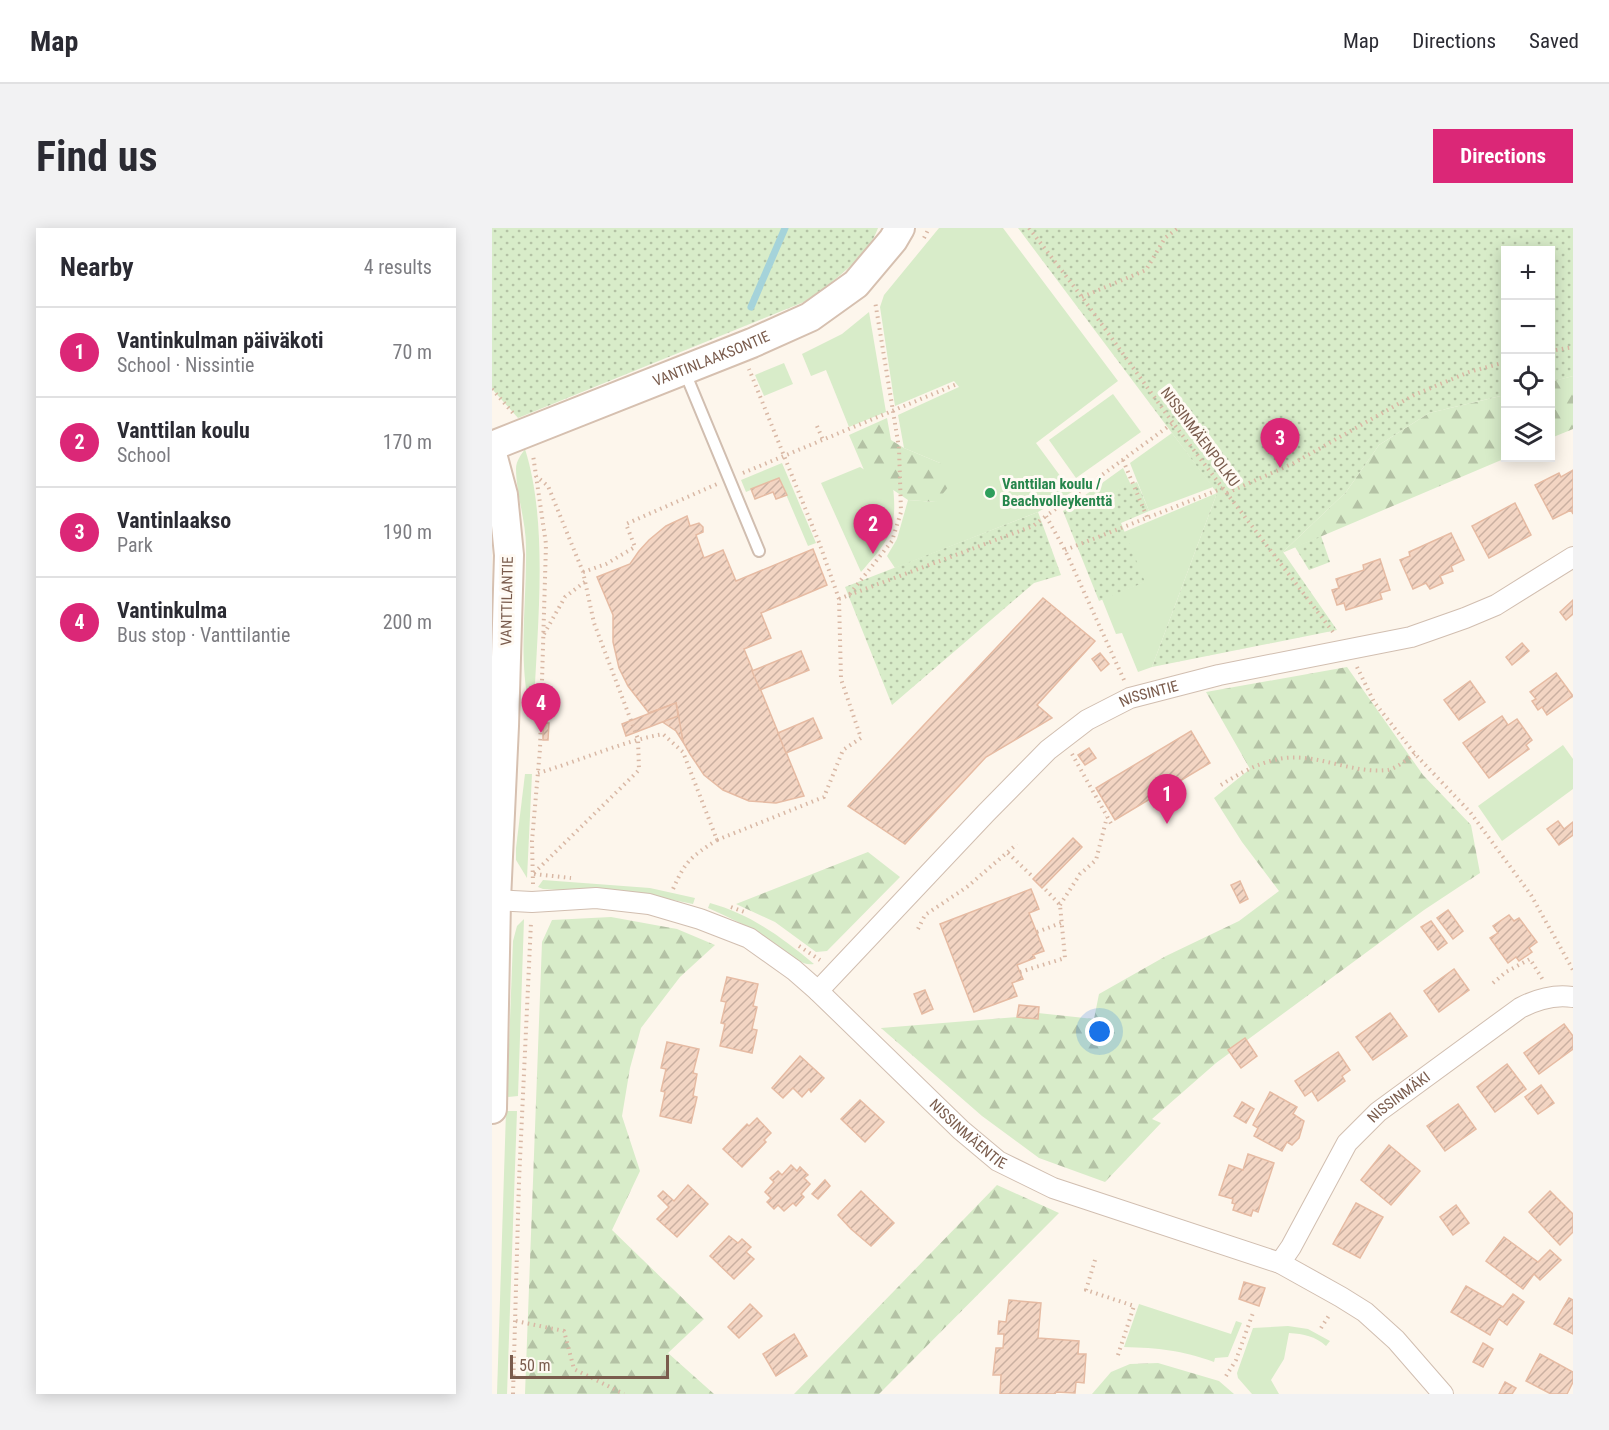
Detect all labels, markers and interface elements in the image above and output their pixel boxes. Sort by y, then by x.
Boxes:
text: Map [30,25,78,58]
text: Map [1343,29,1379,53]
text: Directions [1412,29,1496,53]
text: Saved [1529,29,1579,53]
button: Directions [1433,129,1573,183]
text: Find us [36,132,157,181]
map controls [1501,246,1555,462]
button: + [1501,246,1555,300]
text: Nearby [60,252,134,282]
text: 4 results [364,255,432,279]
button: − [1501,300,1555,354]
street label: VANTINLAAKSONTIE [650,327,773,390]
text: Vantinkulman päiväkoti [117,328,324,353]
text: 1 [74,340,85,364]
text: 70 m [393,340,432,364]
text: School · Nissintie [117,353,254,377]
button: locate [1501,354,1555,408]
street label: NISSINMÄENPOLKU [1157,384,1243,490]
button: layers [1501,408,1555,462]
text: Vanttilan koulu [117,418,250,443]
pin: 3 [1260,418,1300,468]
text: 2 [74,430,85,454]
text: 170 m [383,430,432,454]
text: School [117,443,171,467]
place label: Vanttilan koulu / Beachvolleykenttä [1002,475,1112,510]
marker: Vanttilan koulu / Beachvolleykenttä [983,486,997,500]
pin: 2 [854,504,892,554]
text: Vantinlaakso [117,508,231,533]
text: 3 [74,520,85,544]
text: 190 m [383,520,432,544]
text: Park [117,533,153,557]
street label: VANTTILANTIE [497,556,517,646]
text: Vantinkulma [117,598,227,623]
text: 4 [74,610,85,634]
text: 200 m [383,610,432,634]
text: Bus stop · Vanttilantie [117,623,290,647]
street label: NISSINTIE [1116,677,1180,711]
pin: 4 [521,684,560,733]
pin: 1 [1148,774,1186,824]
your location [1085,1017,1114,1046]
street label: NISSINMÄKI [1364,1068,1434,1126]
street label: NISSINMÄENTIE [926,1095,1010,1173]
scale bar [510,1352,669,1380]
text: 50 m [519,1356,551,1375]

